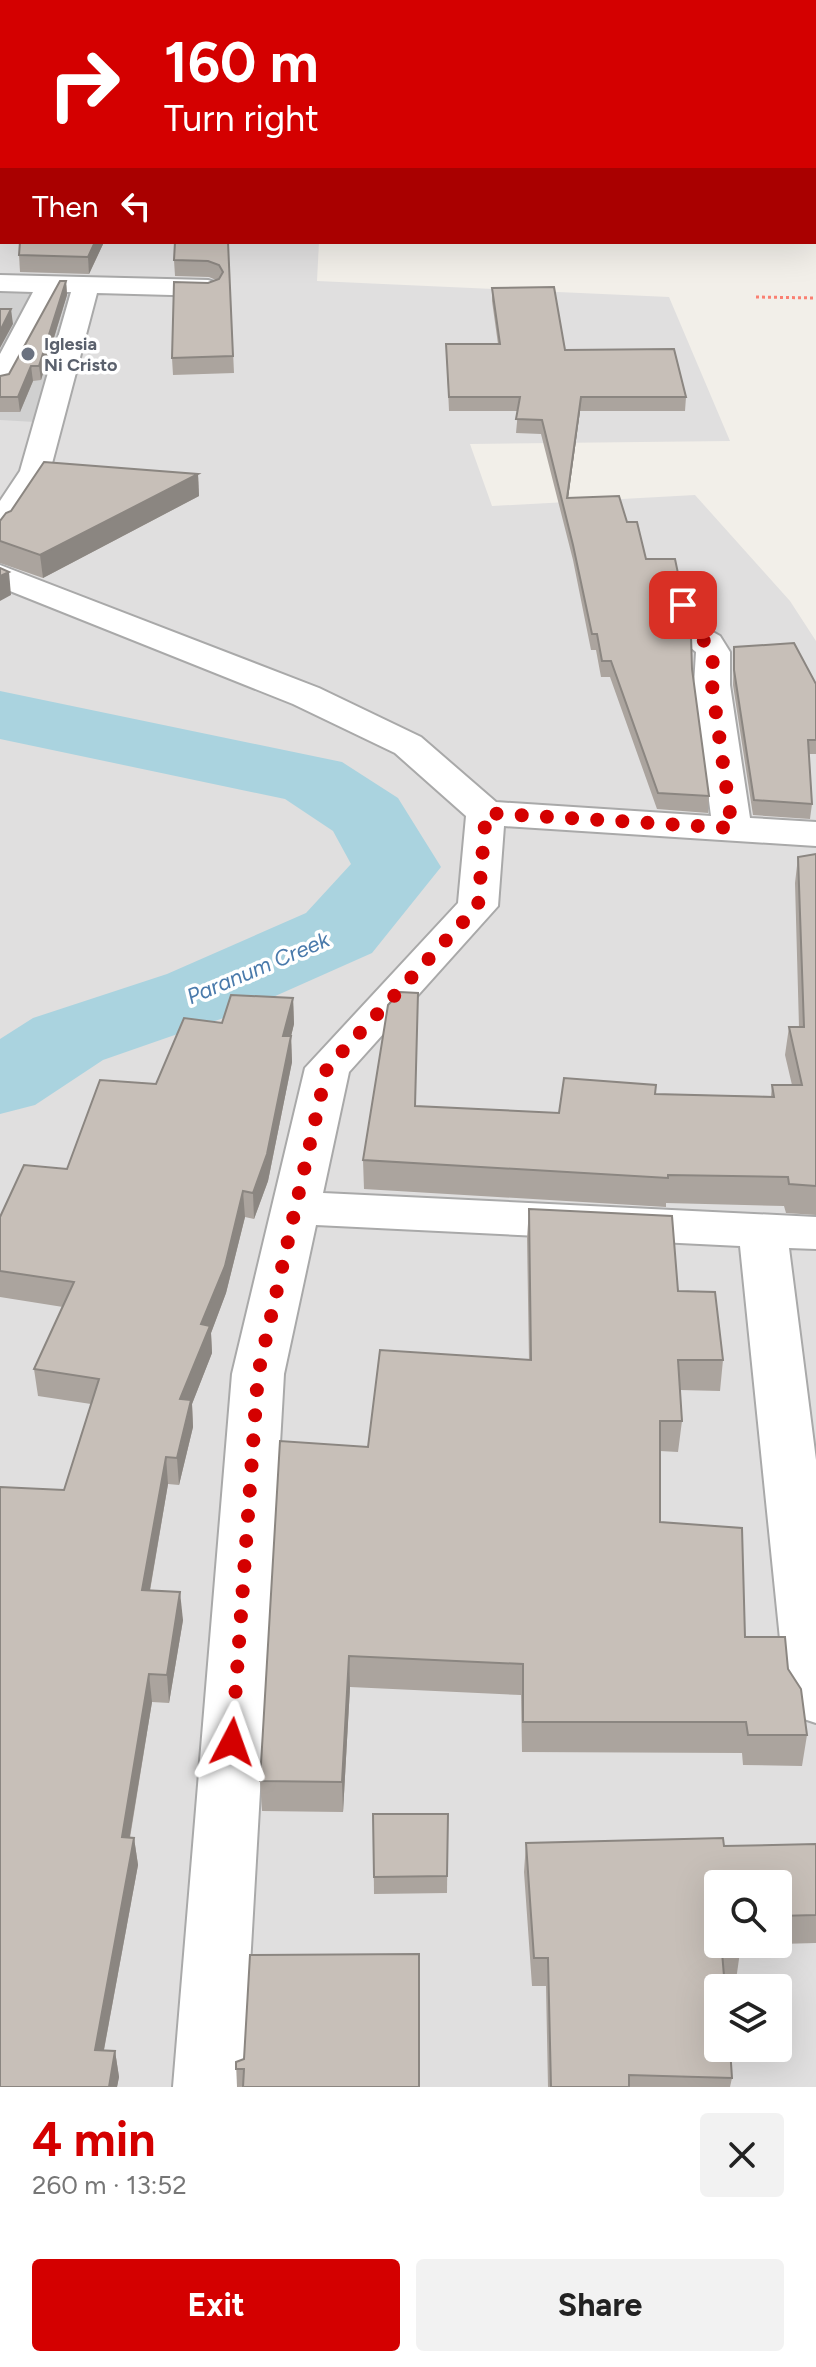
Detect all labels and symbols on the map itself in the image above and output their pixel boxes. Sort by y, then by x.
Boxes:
place label: Iglesia Ni Cristo [44,333,117,376]
marker: Iglesia Ni Cristo [19,345,37,363]
pin [649,571,717,639]
water label: Paranum Creek [182,925,335,1010]
position arrow [190,1700,274,1784]

